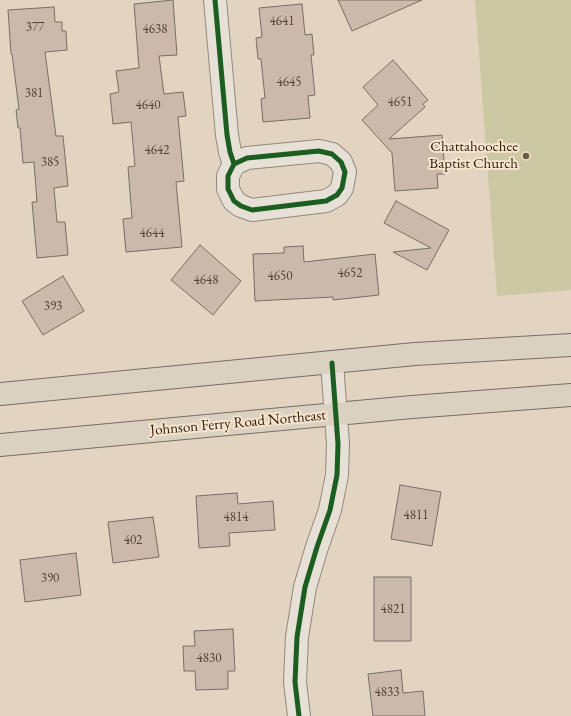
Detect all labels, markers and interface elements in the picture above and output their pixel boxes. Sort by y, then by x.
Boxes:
house number: 4641 [270,13,294,29]
house number: 377 [26,19,44,35]
house number: 4638 [143,21,167,37]
house number: 4645 [277,74,301,90]
house number: 381 [25,85,43,101]
house number: 4651 [388,94,412,110]
house number: 4640 [136,97,160,113]
place label: Chattahoochee Baptist Church [429,138,518,173]
house number: 4642 [145,142,169,158]
marker: Chattahoochee Baptist Church [521,151,531,161]
house number: 385 [41,154,59,170]
house number: 4644 [140,225,164,241]
house number: 4652 [338,265,362,281]
house number: 4650 [268,268,292,284]
house number: 4648 [194,272,218,288]
house number: 393 [44,298,62,314]
street label: Johnson Ferry Road Northeast [149,406,327,440]
house number: 4811 [404,507,428,523]
house number: 4814 [224,509,248,525]
house number: 402 [124,532,142,548]
house number: 390 [41,570,59,586]
house number: 4821 [381,601,405,617]
house number: 4830 [197,650,221,666]
house number: 4833 [375,684,399,700]

